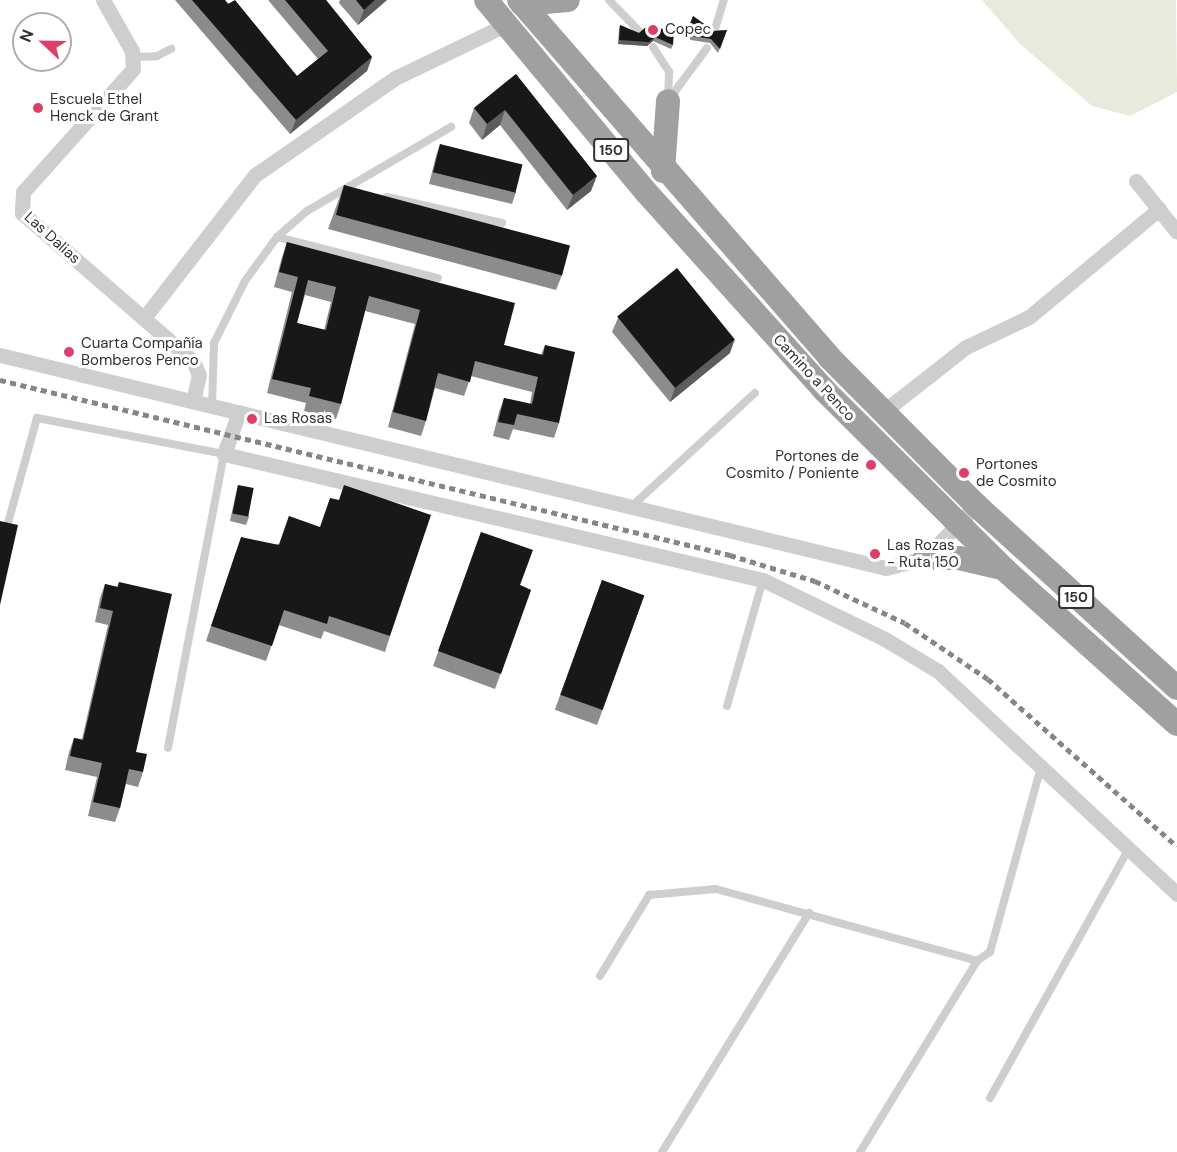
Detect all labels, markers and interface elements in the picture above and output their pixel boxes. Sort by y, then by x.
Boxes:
north arrow [12,12,72,72]
place label: Copec [665,21,711,39]
marker: Copec [646,23,660,37]
text: N [15,26,39,45]
place label: Escuela Ethel Henck de Grant [50,90,159,125]
marker: Escuela Ethel Henck de Grant [31,101,45,115]
road number: 150 [593,139,629,161]
street label: Las Dalias [20,208,84,268]
street label: Camino a Penco [769,331,859,425]
place label: Cuarta Compañía Bomberos Penco [81,334,203,369]
marker: Cuarta Compañía Bomberos Penco [62,345,76,359]
place label: Las Rosas [264,410,332,428]
marker: Las Rosas [245,412,259,426]
place label: Portones de Cosmito / Poniente [726,447,859,482]
place label: Portones de Cosmito [976,455,1057,490]
marker: Portones de Cosmito / Poniente [864,458,878,472]
marker: Portones de Cosmito [957,466,971,480]
place label: Las Rozas - Ruta 150 [887,536,959,571]
marker: Las Rozas - Ruta 150 [868,547,882,561]
road number: 150 [1058,586,1094,608]

